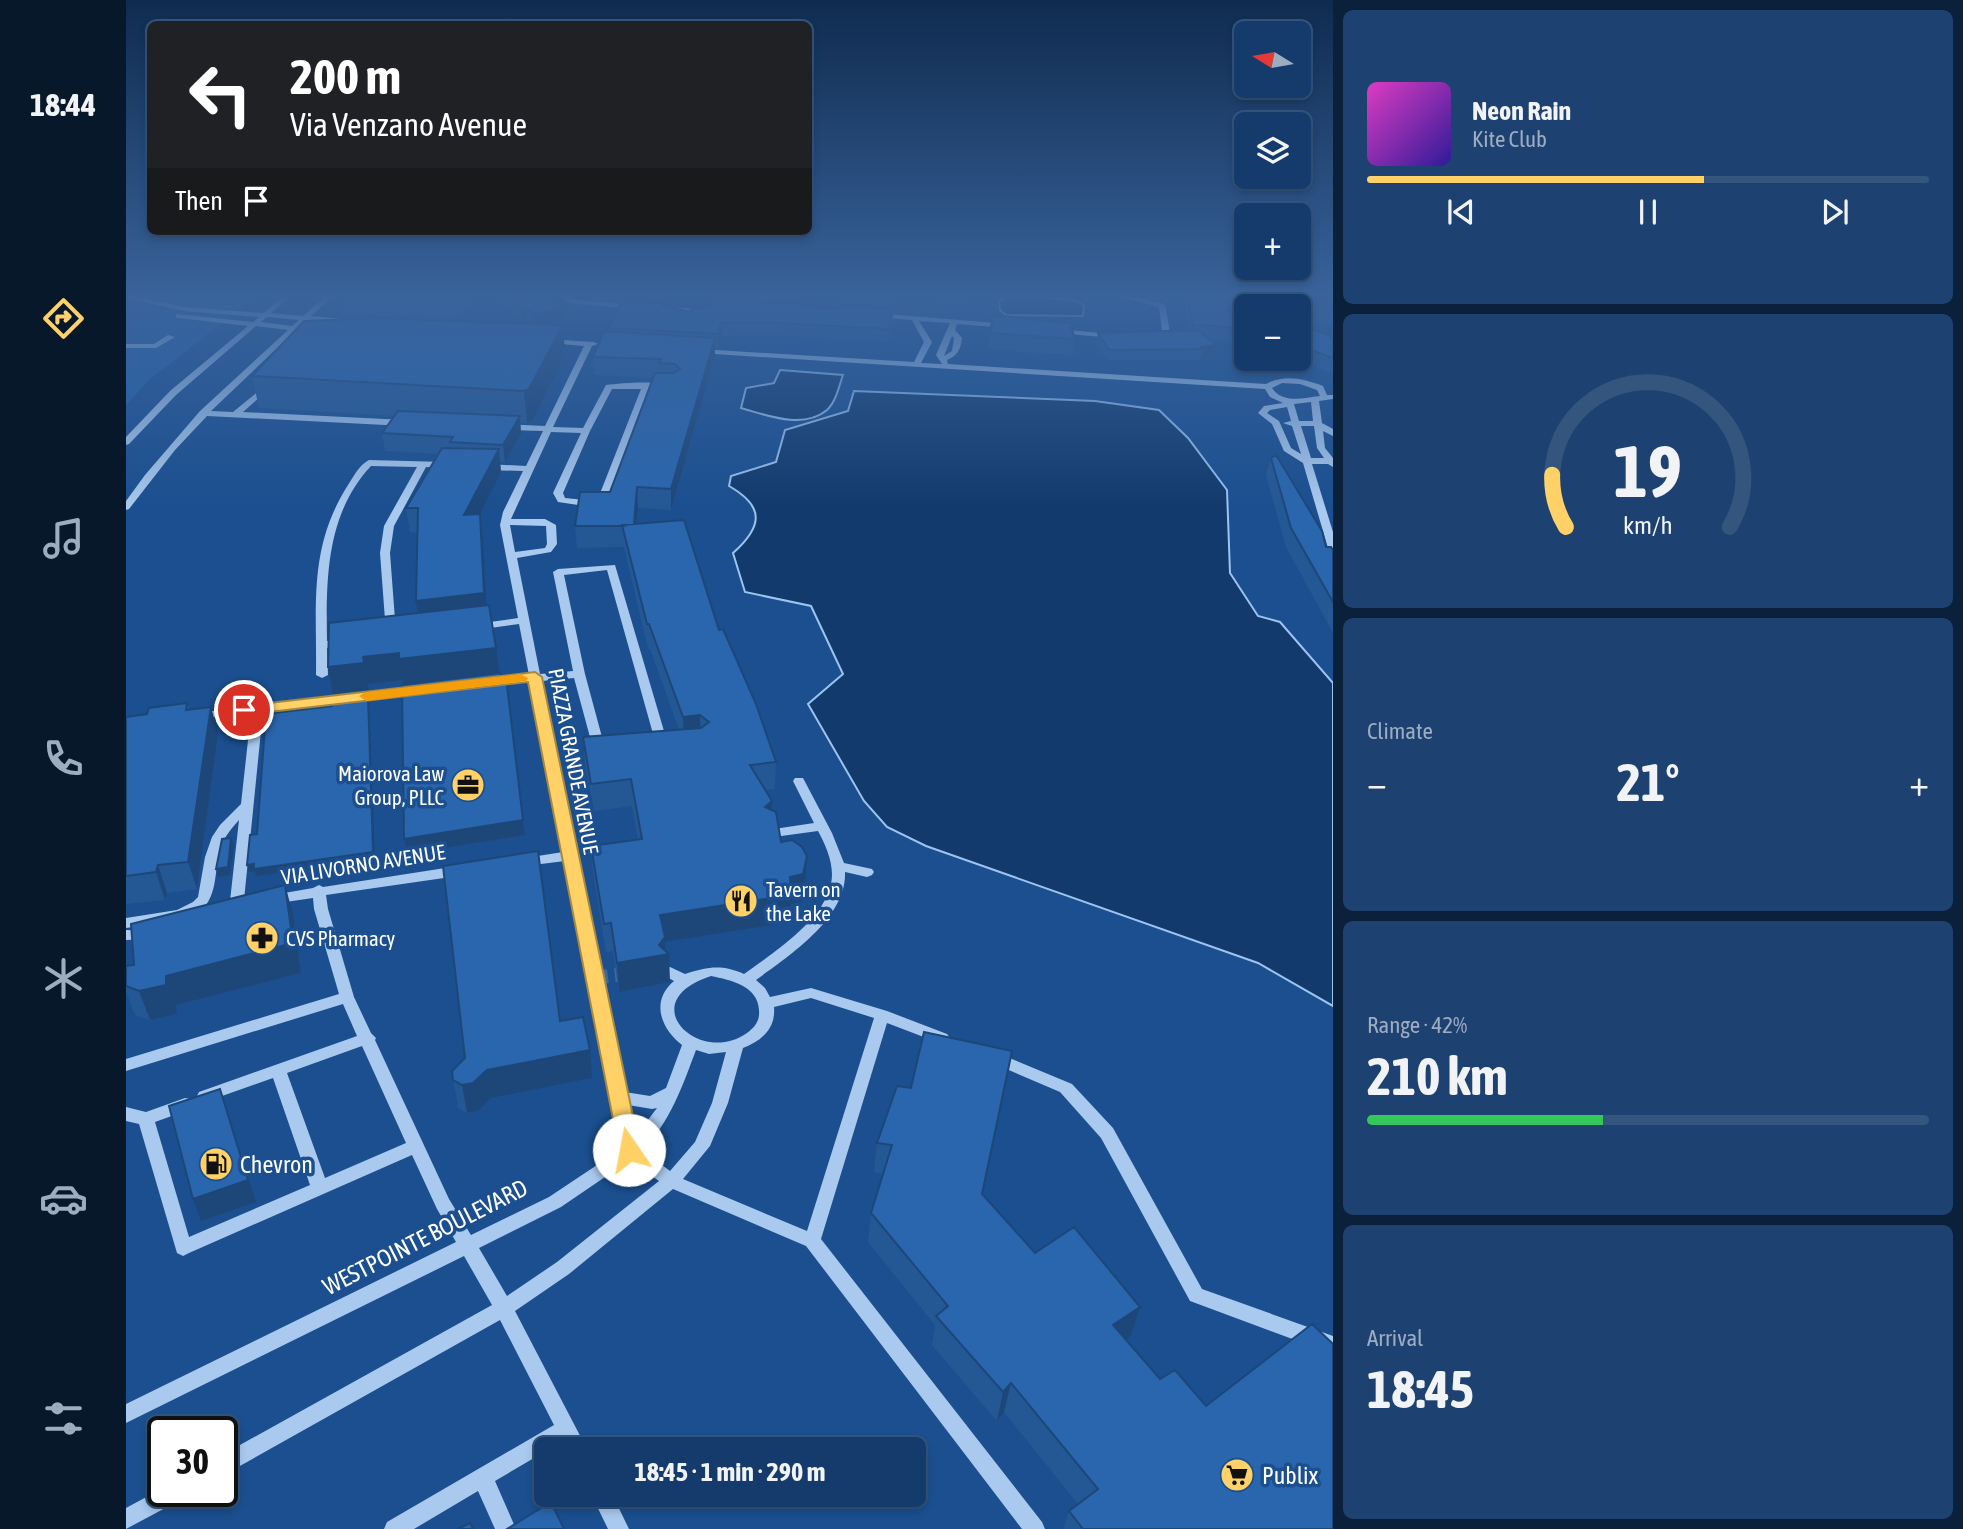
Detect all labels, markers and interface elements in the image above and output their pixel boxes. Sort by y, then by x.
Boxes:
north arrow [1234,21,1311,98]
map controls [1234,21,1311,371]
text: 200 m [290,48,401,104]
icon: left [175,49,266,140]
text: 18:44 [30,86,96,123]
text: Neon Rain [1472,96,1571,126]
text: Via Venzano Avenue [290,106,527,143]
button: layers [1234,112,1311,189]
text: Kite Club [1472,126,1547,152]
icon: arrive [237,182,275,220]
text: Then [175,186,223,216]
icon: previous [1442,193,1480,231]
icon: pause [1629,193,1667,231]
icon: next [1816,193,1854,231]
button: + [1234,203,1311,280]
icon: directions [39,294,88,343]
button: − [1234,294,1311,371]
text: 19 [1614,429,1682,512]
text: km/h [1623,510,1673,538]
icon: music [39,514,88,563]
street label: PIAZZA GRANDE AVENUE [544,666,604,856]
pin [214,680,274,740]
icon: arrive [225,691,263,729]
text: Climate [1367,718,1433,744]
icon: phone [39,734,88,783]
text: 21° [1616,752,1680,812]
place label: Maiorova Law Group, PLLC [338,761,445,809]
text: − [1367,761,1387,804]
text: + [1909,761,1929,804]
office icon: Maiorova Law Group, PLLC [449,766,487,804]
street label: VIA LIVORNO AVENUE [279,839,447,889]
place label: Tavern on the Lake [766,877,841,925]
restaurant icon: Tavern on the Lake [722,882,760,920]
pharmacy icon: CVS Pharmacy [243,919,281,957]
place label: CVS Pharmacy [286,926,396,950]
icon: climate [39,954,88,1003]
text: Range · 42% [1367,1012,1467,1038]
text: 210 km [1367,1046,1508,1106]
position arrow [592,1113,666,1187]
fuel station icon: Chevron [197,1145,235,1183]
place label: Chevron [240,1151,313,1178]
icon: car [39,1174,88,1223]
street label: WESTPOINTE BOULEVARD [318,1174,532,1300]
text: Arrival [1367,1325,1423,1351]
text: 18:45 [1367,1359,1474,1419]
icon: filters [39,1394,88,1443]
speed limit sign: 30 [147,1416,238,1507]
supermarket icon: Publix [1218,1456,1256,1494]
text: 18:45 · 1 min · 290 m [635,1457,825,1487]
place label: Publix [1262,1462,1319,1489]

